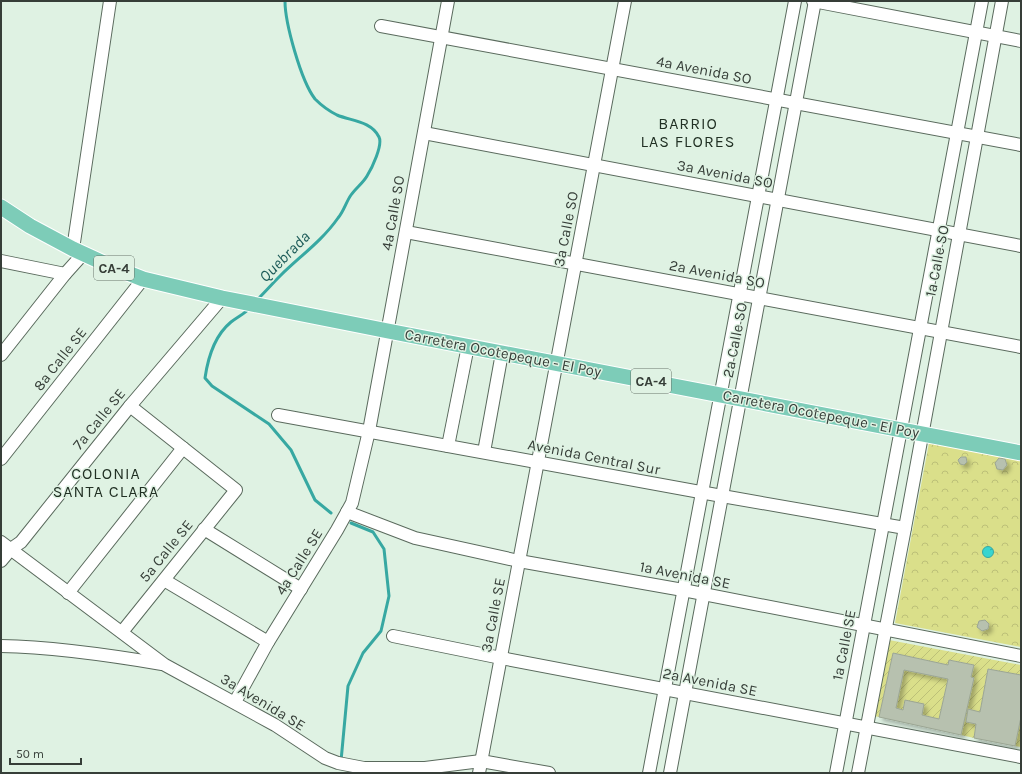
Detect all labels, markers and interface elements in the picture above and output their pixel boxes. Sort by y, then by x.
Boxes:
street label: 4a Avenida SO [655,52,753,88]
district label: BARRIO LAS FLORES [641,114,735,151]
street label: 3a Avenida SO [676,156,774,192]
street label: 4a Calle SO [378,174,408,252]
street label: 3a Calle SO [550,190,582,268]
street label: 1a Calle SO [921,224,953,298]
water label: Quebrada [255,227,314,286]
road number: CA-4 [94,256,134,280]
street label: 2a Avenida SO [668,256,766,292]
street label: 2a Calle SO [719,301,751,379]
street label: 8a Calle SE [30,324,90,394]
street label: Carretera Ocotepeque - El Poy [403,325,603,381]
road number: CA-4 [631,369,671,393]
street label: 7a Calle SE [69,385,129,453]
street label: Carretera Ocotepeque - El Poy [721,386,921,442]
street label: Avenida Central Sur [526,435,662,479]
district label: COLONIA SANTA CLARA [53,464,159,501]
street label: 5a Calle SE [135,516,197,586]
street label: 4a Calle SE [272,526,326,598]
street label: 1a Avenida SE [638,557,732,593]
street label: 3a Calle SE [477,576,509,654]
street label: 1a Calle SE [828,608,860,682]
street label: 2a Avenida SE [661,664,759,700]
street label: 3a Avenida SE [217,670,309,734]
scale bar [10,740,81,766]
text: 50 m [16,747,44,761]

